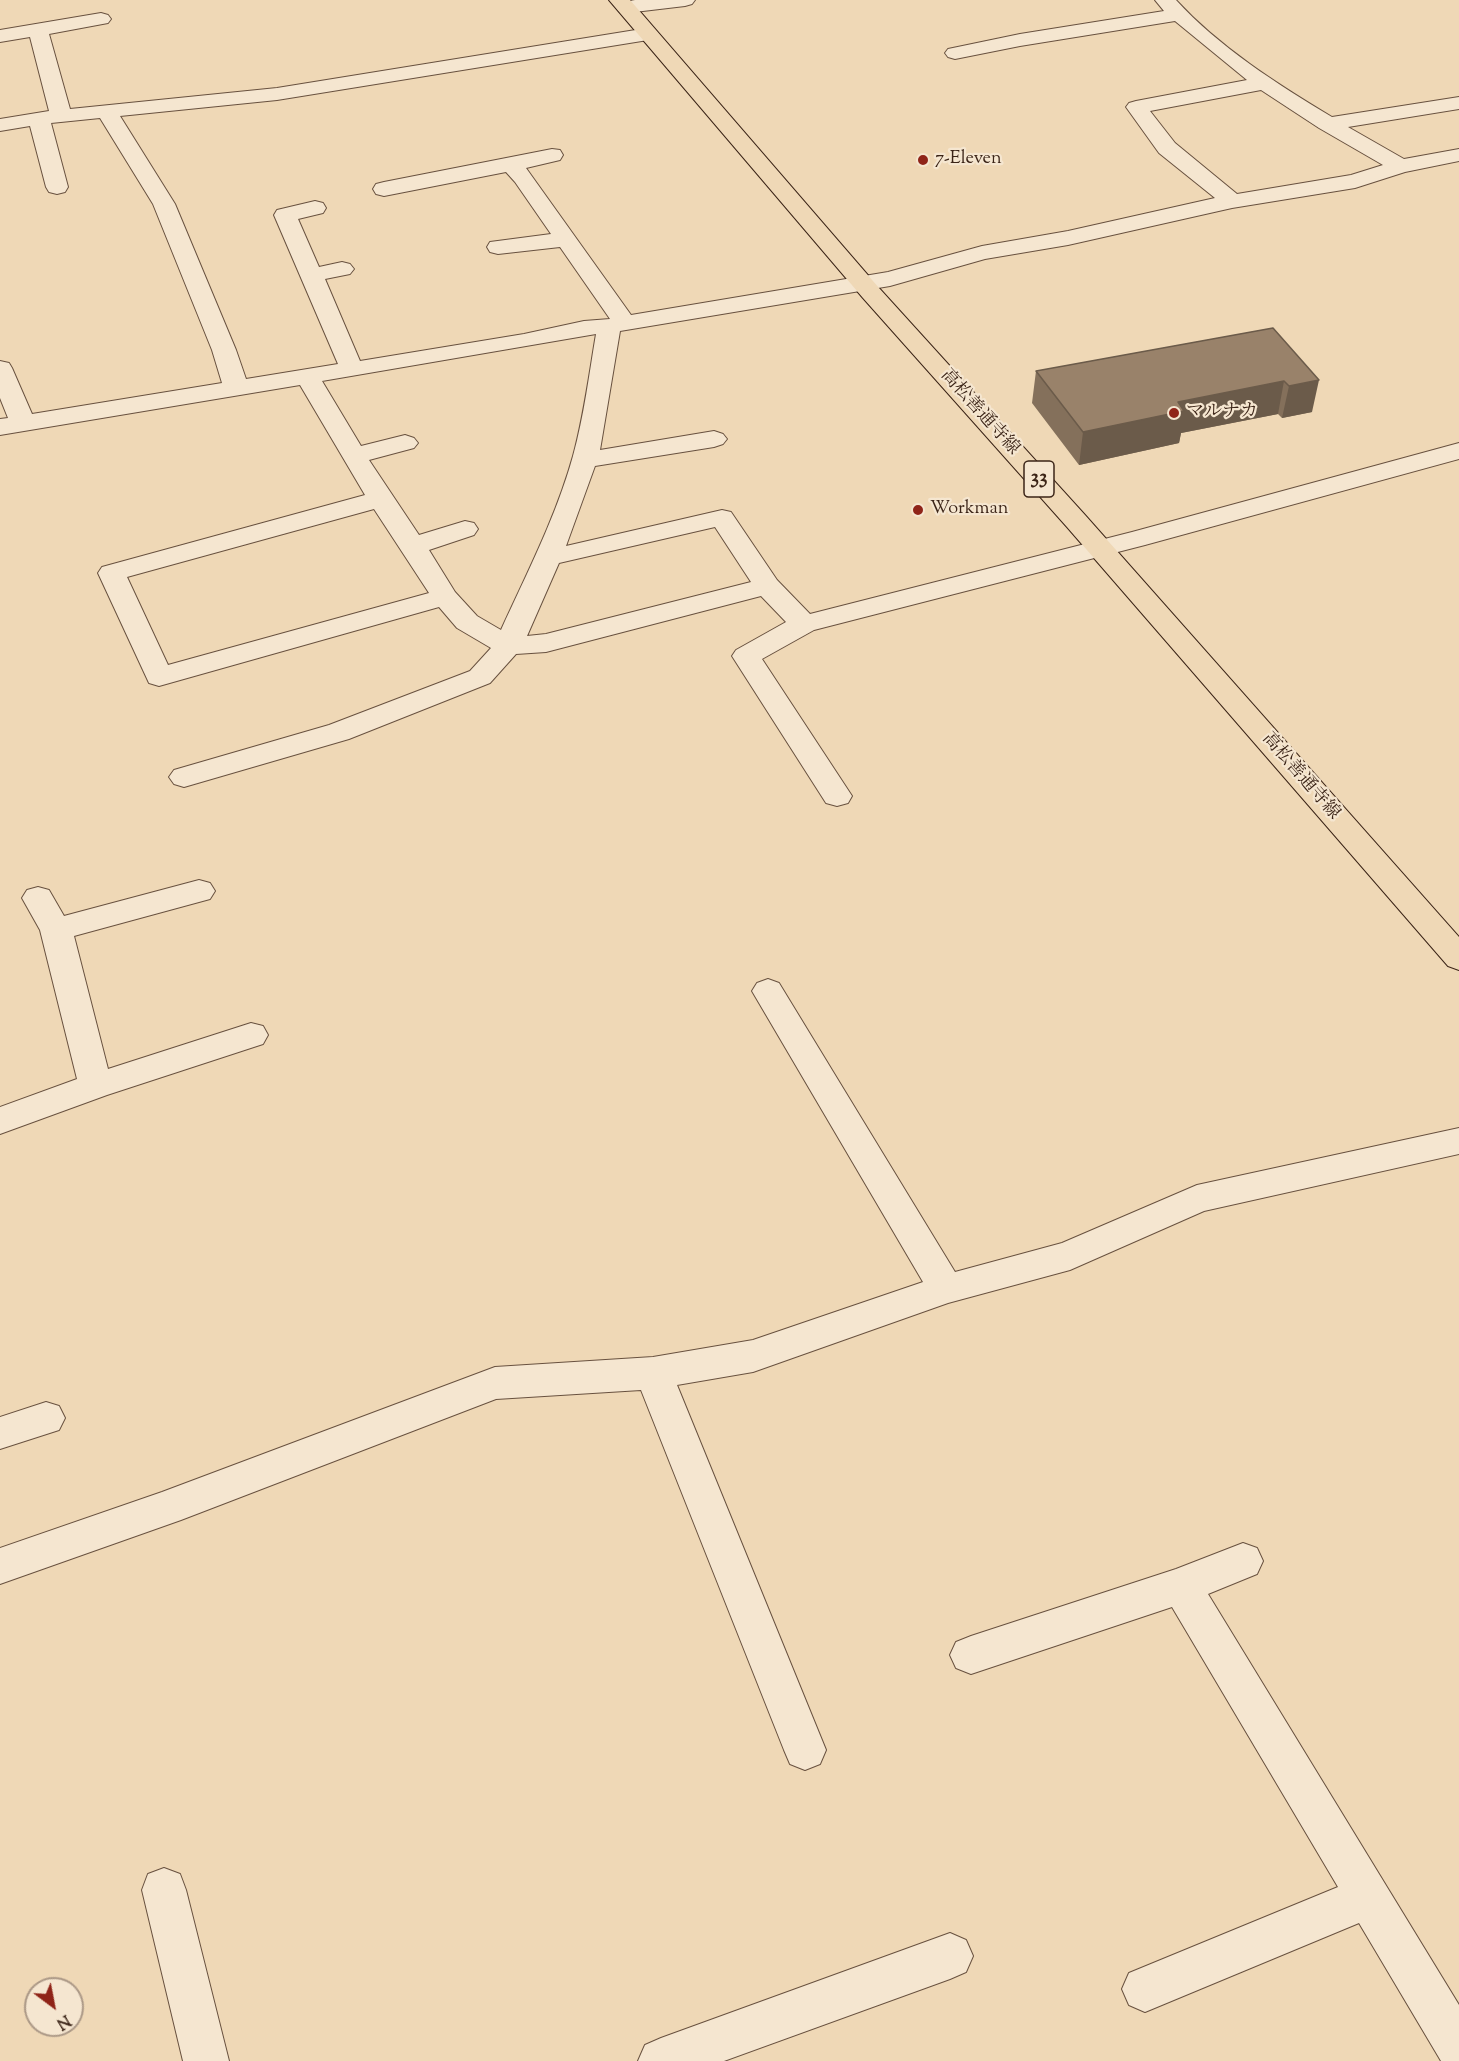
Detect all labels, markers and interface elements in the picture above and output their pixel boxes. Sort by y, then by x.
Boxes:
place label: 7-Eleven [935,149,1002,171]
marker: 7-Eleven [916,153,930,167]
street label: 高松善通寺線 [935,366,1023,460]
place label: マルナカ [1186,402,1258,424]
marker: マルナカ [1167,406,1181,420]
road number: 33 [1024,461,1054,497]
place label: Workman [930,499,1008,521]
marker: Workman [911,503,925,517]
street label: 高松善通寺線 [1256,729,1344,825]
north arrow [24,1977,84,2037]
text: N [51,2008,74,2034]

